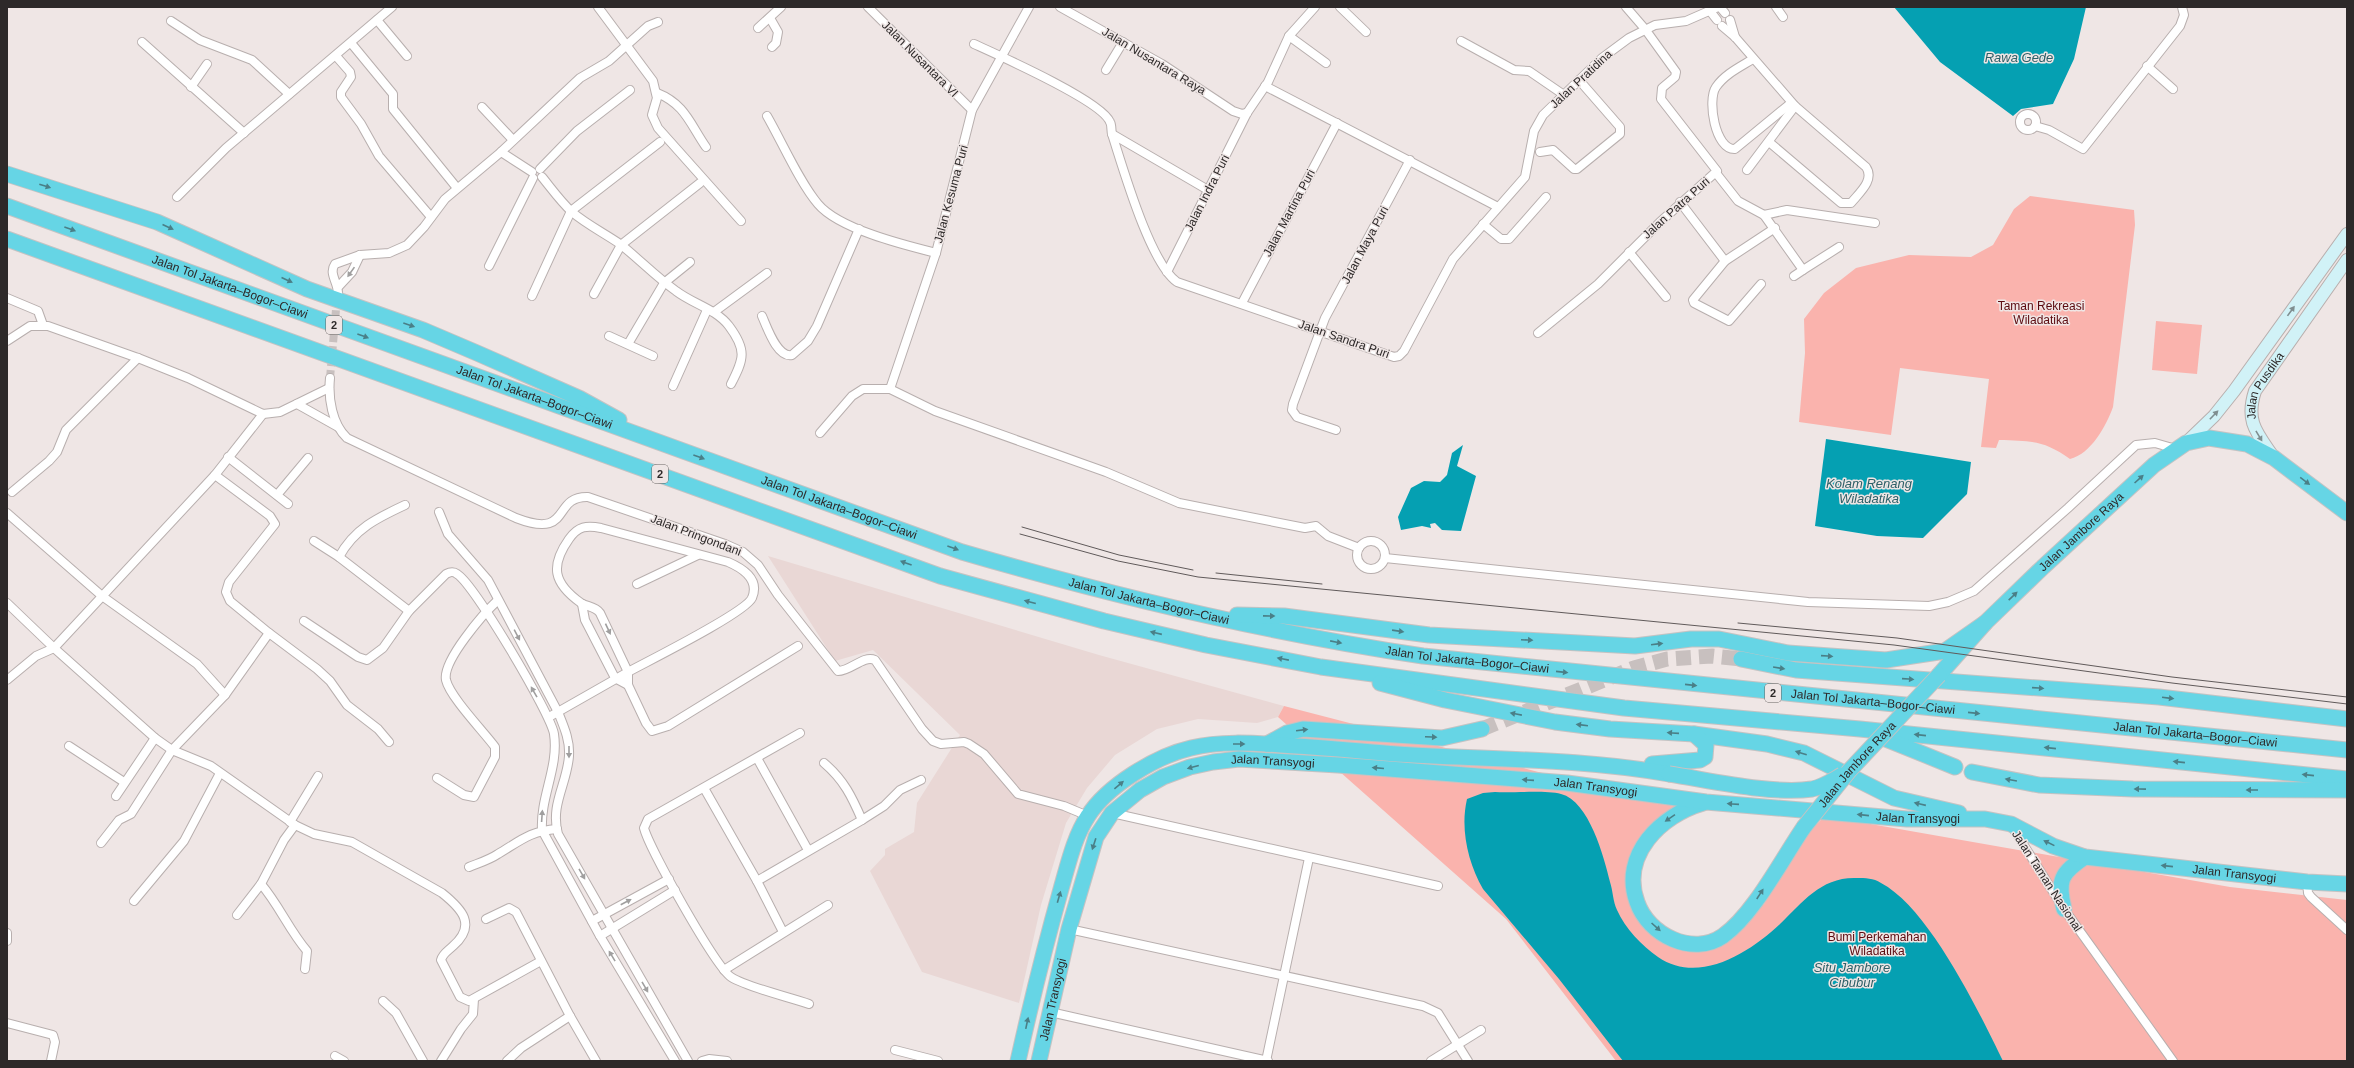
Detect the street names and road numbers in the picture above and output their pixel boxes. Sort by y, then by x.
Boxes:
street label: Jalan Nusantara VI [879,18,961,100]
street label: Jalan Nusantara Raya [1100,24,1209,98]
street label: Jalan Pratidina [1547,47,1615,111]
street label: Jalan Kesuma Puri [931,144,971,244]
street label: Jalan Indra Puri [1182,152,1232,234]
street label: Jalan Martina Puri [1260,167,1318,259]
street label: Jalan Patra Puri [1640,174,1712,242]
street label: Jalan Maya Puri [1339,204,1391,286]
street label: Jalan Tol Jakarta–Bogor–Ciawi [150,252,310,321]
road number: 2 [326,316,342,334]
street label: Jalan Sandra Puri [1297,317,1391,361]
street label: Jalan Pusdika [2244,349,2287,420]
street label: Jalan Tol Jakarta–Bogor–Ciawi [455,362,614,432]
road number: 2 [652,465,668,483]
street label: Jalan Tol Jakarta–Bogor–Ciawi [759,473,919,542]
street label: Jalan Jambore Raya [2036,489,2127,574]
street label: Jalan Pringondani [649,511,743,559]
street label: Jalan Tol Jakarta–Bogor–Ciawi [1067,575,1230,627]
street label: Jalan Tol Jakarta–Bogor–Ciawi [1384,643,1550,676]
road number: 2 [1765,684,1781,702]
street label: Jalan Tol Jakarta–Bogor–Ciawi [1790,686,1956,717]
street label: Jalan Jambore Raya [1815,718,1899,810]
street label: Jalan Tol Jakarta–Bogor–Ciawi [2113,719,2278,750]
street label: Jalan Transyogi [1230,752,1315,771]
street label: Jalan Transyogi [1553,775,1638,800]
street label: Jalan Transyogi [1875,809,1960,826]
street label: Jalan Taman Nasional [2009,828,2085,934]
street label: Jalan Transyogi [2192,862,2277,885]
street label: Jalan Transyogi [1037,957,1069,1042]

